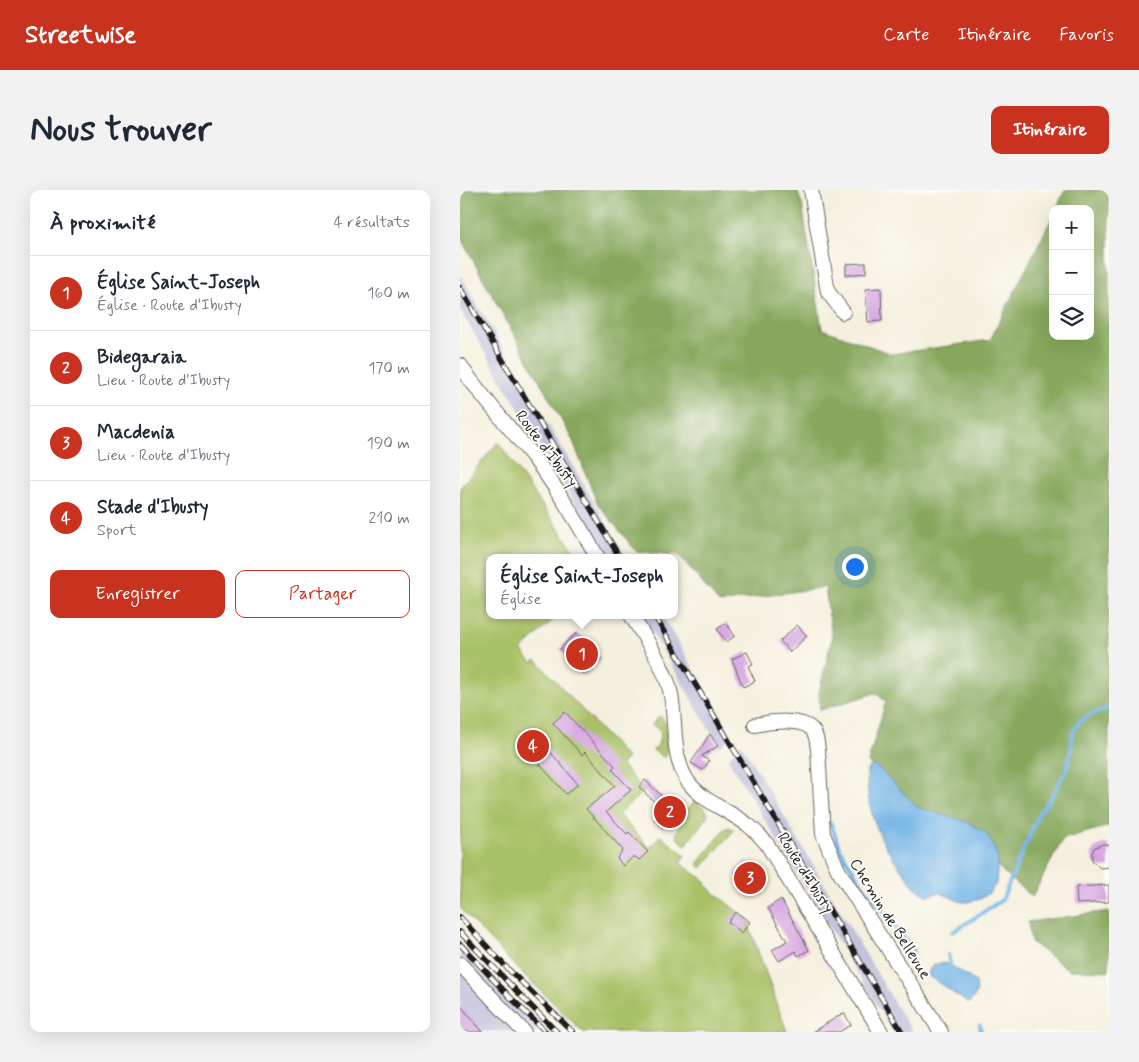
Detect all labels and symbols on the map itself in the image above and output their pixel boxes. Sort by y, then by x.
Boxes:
street label: Route d'Ibusty [510,406,582,492]
your location [842,554,868,580]
pin: 1 [566,635,598,673]
pin: 4 [517,727,549,765]
pin: 2 [654,793,686,831]
street label: Route d'Ibusty [772,829,838,917]
street label: Chemin de Bellevue [844,855,936,983]
pin: 3 [734,859,766,897]

